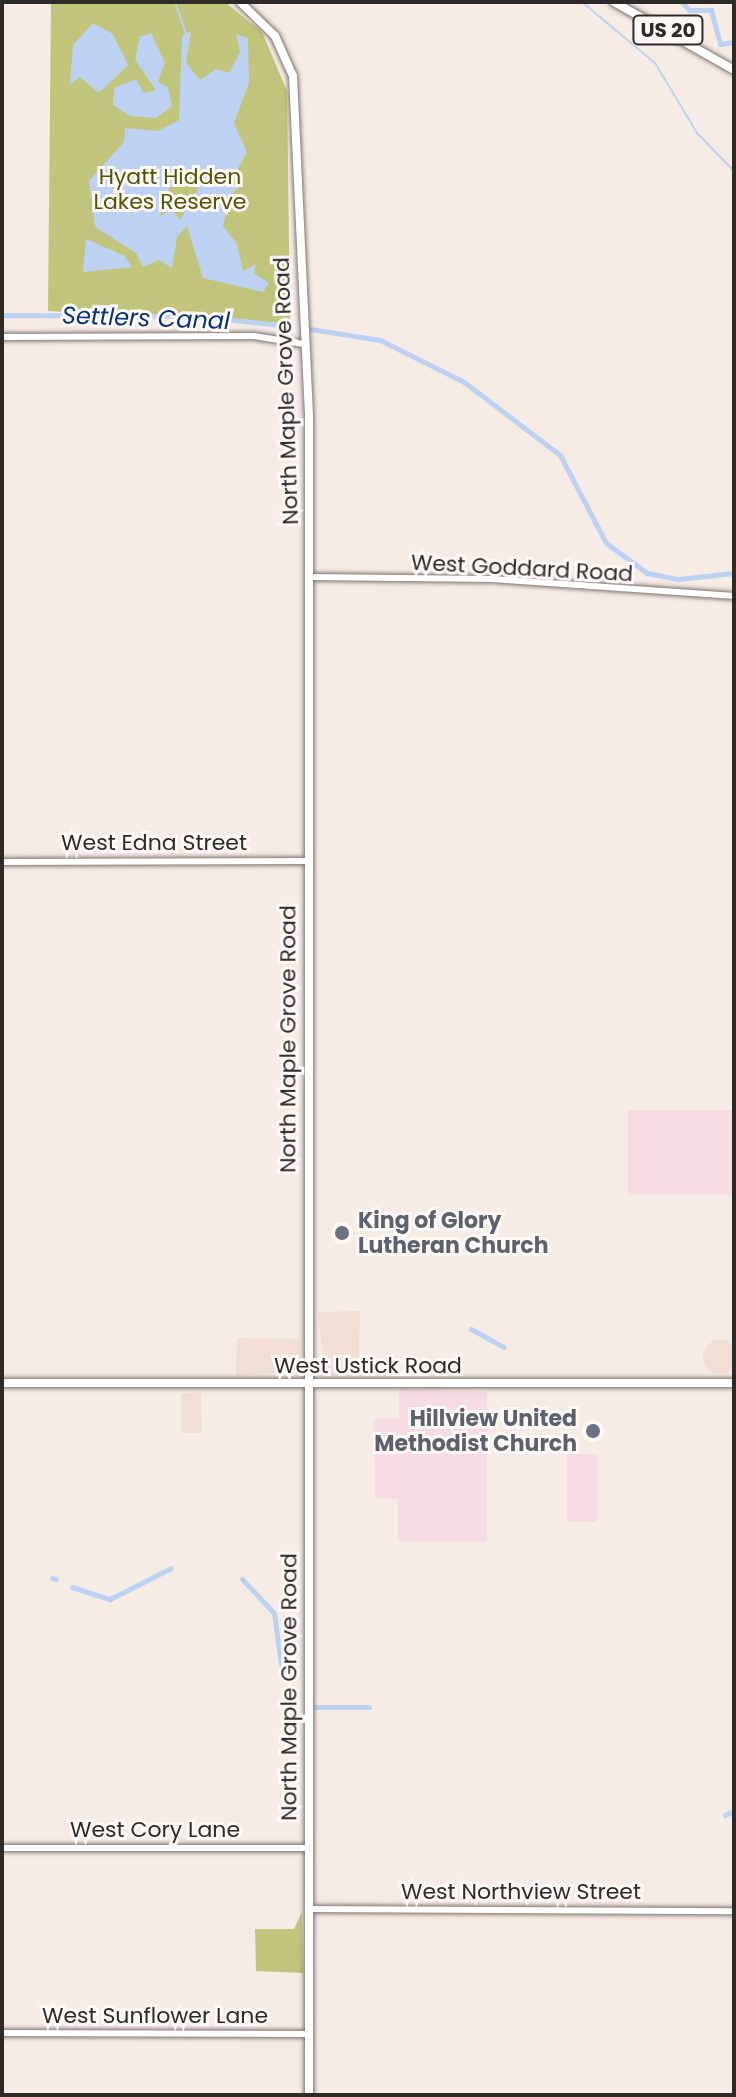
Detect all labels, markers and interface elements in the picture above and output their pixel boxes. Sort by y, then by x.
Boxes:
road number: US 20 [632,14,704,46]
park label: Hyatt Hidden Lakes Reserve [93,163,247,214]
street label: North Maple Grove Road [268,257,304,525]
water label: Settlers Canal [62,301,230,335]
street label: West Goddard Road [410,549,634,587]
street label: West Edna Street [61,830,247,856]
street label: North Maple Grove Road [275,905,301,1173]
place label: King of Glory Lutheran Church [358,1207,548,1258]
marker: King of Glory Lutheran Church [333,1224,351,1242]
street label: West Ustick Road [274,1353,462,1379]
place label: Hillview United Methodist Church [374,1405,577,1456]
marker: Hillview United Methodist Church [584,1422,602,1440]
street label: North Maple Grove Road [276,1553,302,1821]
street label: West Cory Lane [70,1817,240,1843]
street label: West Northview Street [401,1879,641,1905]
street label: West Sunflower Lane [42,2003,268,2029]

